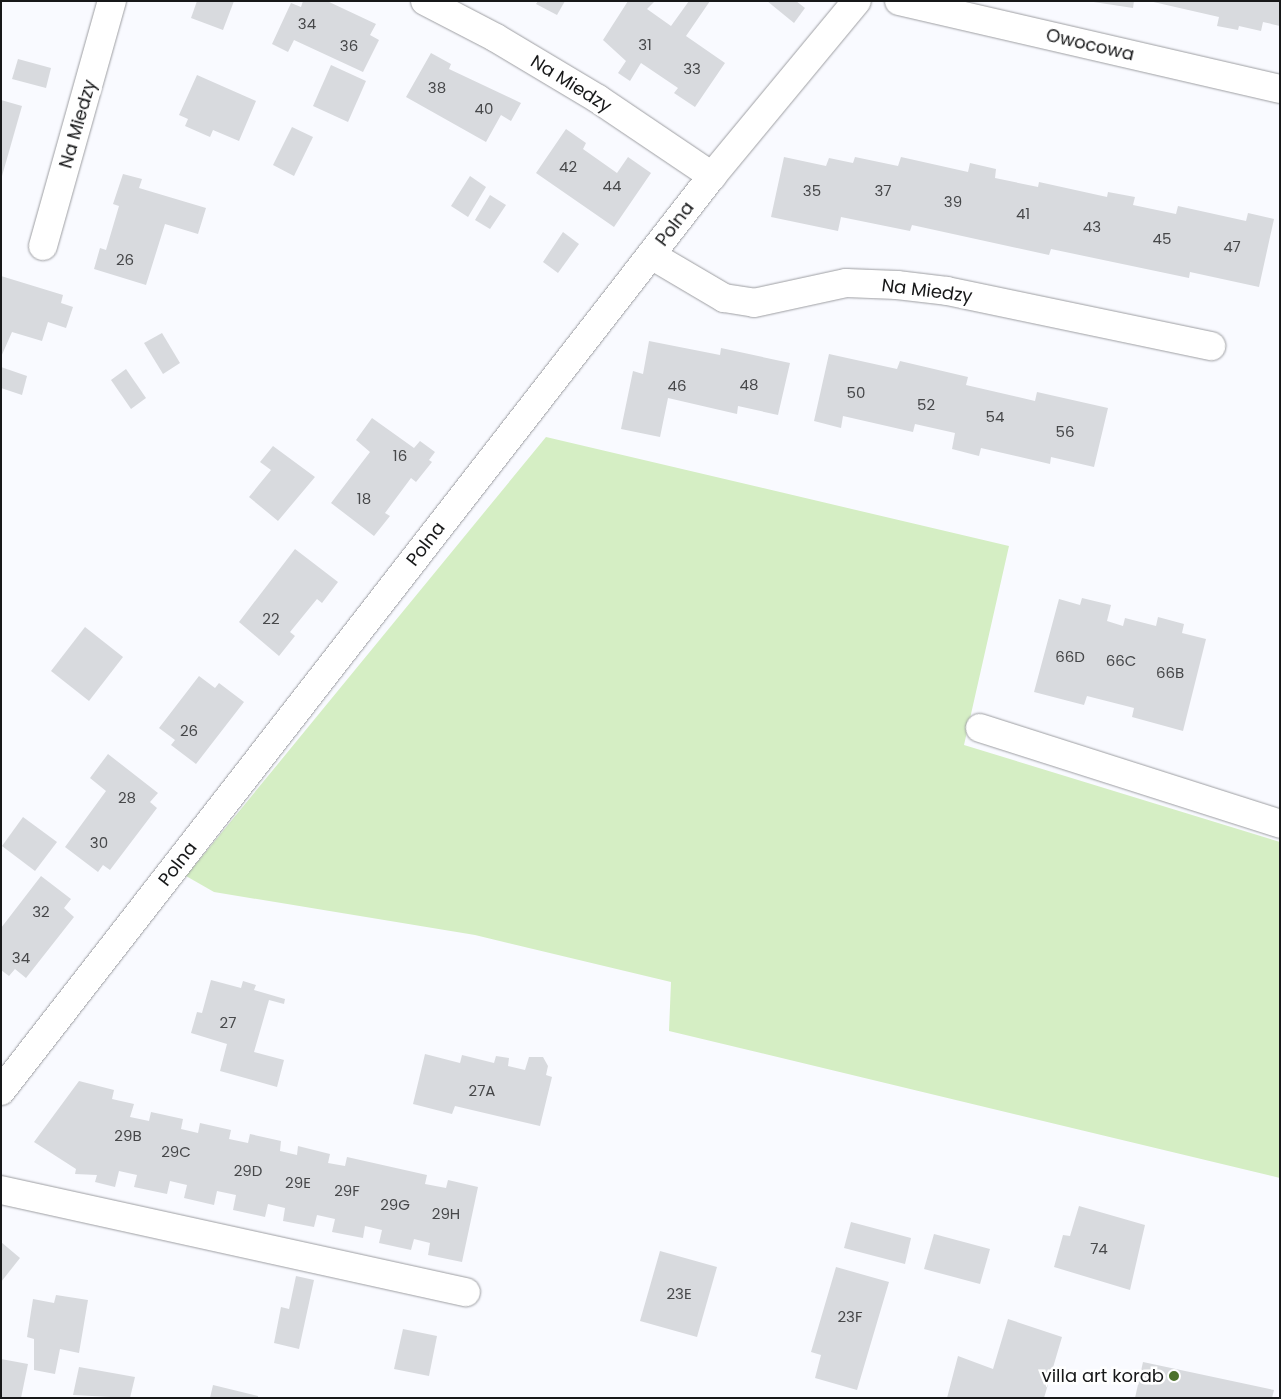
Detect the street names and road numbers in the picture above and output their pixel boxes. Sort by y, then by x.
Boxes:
street label: Owocowa [1044,24,1136,66]
street label: Na Miedzy [527,51,615,117]
street label: Na Miedzy [55,77,101,171]
street label: Polna [651,198,699,250]
street label: Na Miedzy [880,275,974,307]
street label: Polna [402,518,450,570]
street label: Polna [154,838,202,890]

